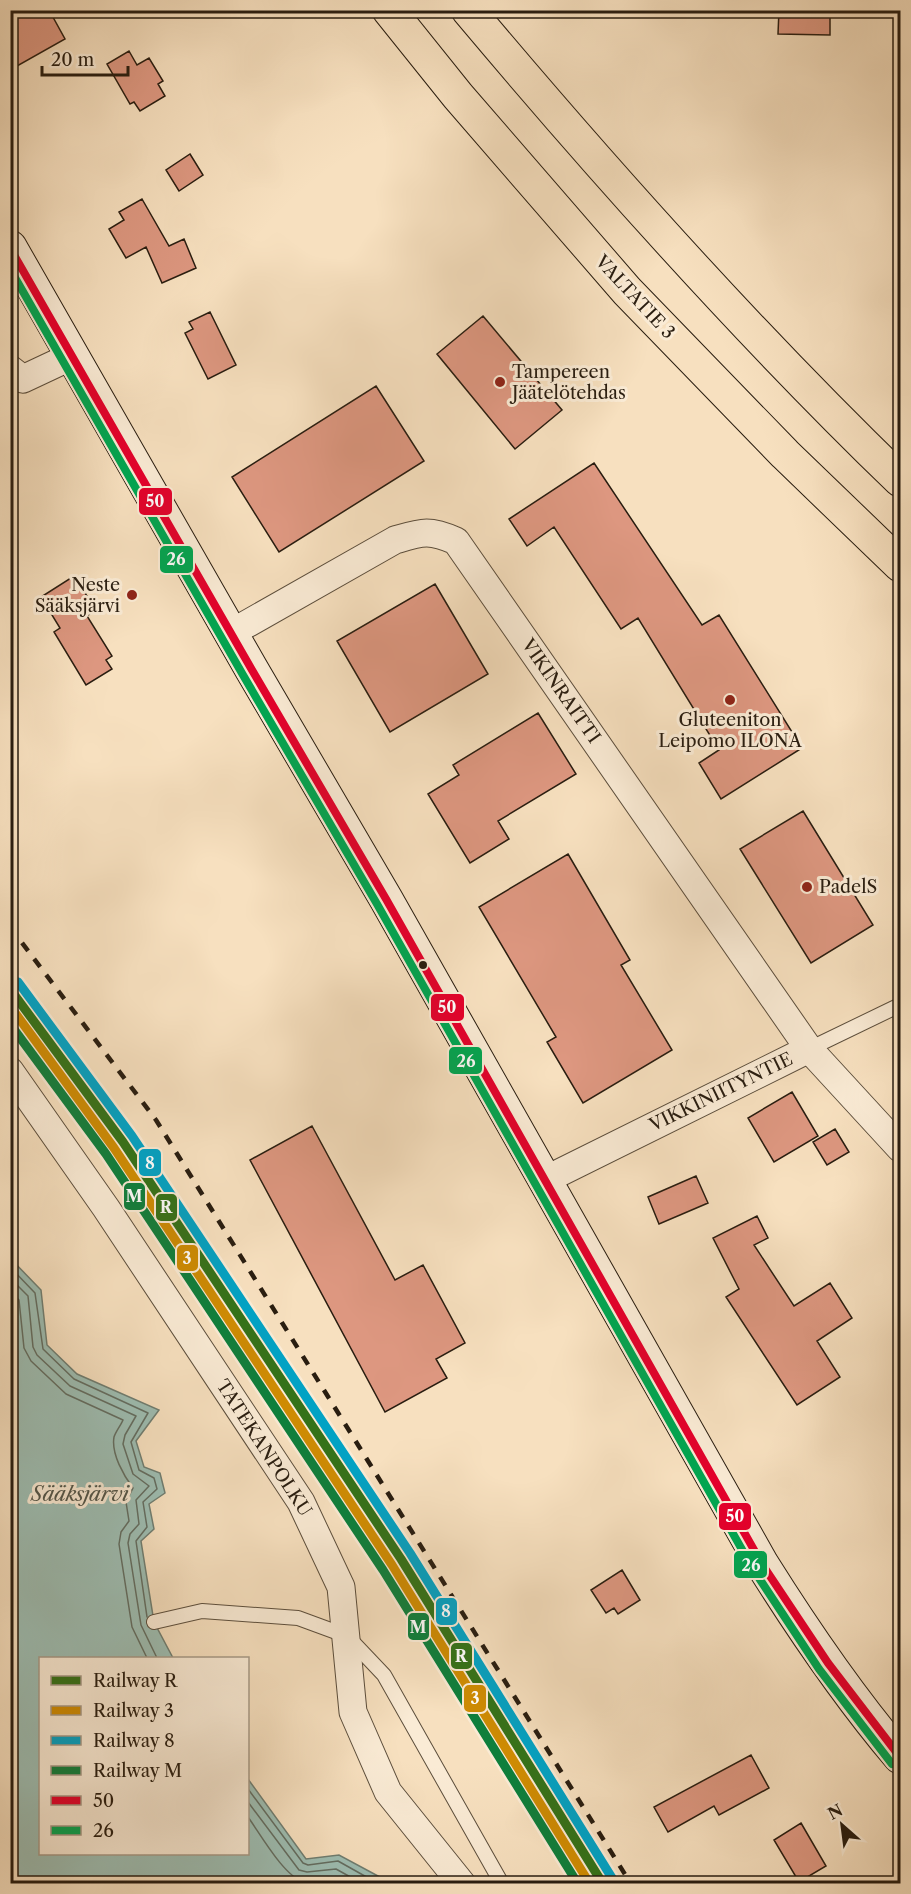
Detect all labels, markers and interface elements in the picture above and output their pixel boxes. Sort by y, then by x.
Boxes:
scale bar [42,39,128,77]
text: 20 m [51,49,95,71]
street label: VALTATIE 3 [590,250,679,343]
place label: Tampereen Jäätelötehdas [509,361,626,404]
marker: Tampereen Jäätelötehdas [493,375,507,389]
line badge: 50 [138,487,173,516]
text: 50 [145,491,165,511]
line badge: 26 [159,545,194,574]
text: 26 [166,549,186,569]
place label: Neste Sääksjärvi [35,574,121,617]
marker: Neste Sääksjärvi [125,588,139,602]
street label: VIKINRAITTI [516,634,605,747]
marker: Gluteeniton Leipomo ILONA [723,693,737,707]
place label: Gluteeniton Leipomo ILONA [658,709,802,752]
place label: PadelS [819,876,877,898]
marker: PadelS [800,880,814,894]
unlabelled marker [417,959,429,971]
line badge: 50 [430,993,465,1022]
text: 50 [437,997,457,1017]
line badge: 26 [448,1046,483,1075]
street label: VIKKINIITYNTIE [645,1048,796,1137]
text: 26 [456,1051,476,1071]
line badge: 8 [138,1148,162,1177]
text: 8 [145,1153,155,1173]
line badge: M [123,1182,146,1211]
text: M [126,1186,143,1206]
line badge: R [155,1193,178,1222]
text: R [160,1197,173,1217]
line badge: 3 [176,1244,199,1272]
text: 3 [182,1248,192,1268]
street label: TATEKANPOLKU [212,1376,316,1521]
water label: Sääksjärvi [30,1482,131,1506]
line badge: 50 [718,1502,752,1531]
text: 50 [725,1506,745,1526]
line badge: 26 [733,1550,768,1579]
text: 26 [741,1555,761,1575]
line badge: 8 [435,1597,458,1626]
text: 8 [441,1601,451,1621]
line badge: M [407,1612,430,1641]
text: M [410,1617,427,1637]
line badge: R [450,1642,473,1670]
text: R [455,1646,468,1666]
legend [39,1657,249,1855]
text: Railway R [93,1670,178,1692]
line badge: 3 [463,1684,487,1713]
text: 3 [470,1688,480,1708]
text: Railway 3 [93,1700,174,1722]
text: Railway 8 [93,1730,175,1752]
text: Railway M [93,1760,182,1782]
text: 50 [93,1790,114,1812]
north arrow [812,1795,872,1855]
text: N [824,1800,846,1824]
text: 26 [93,1820,114,1842]

